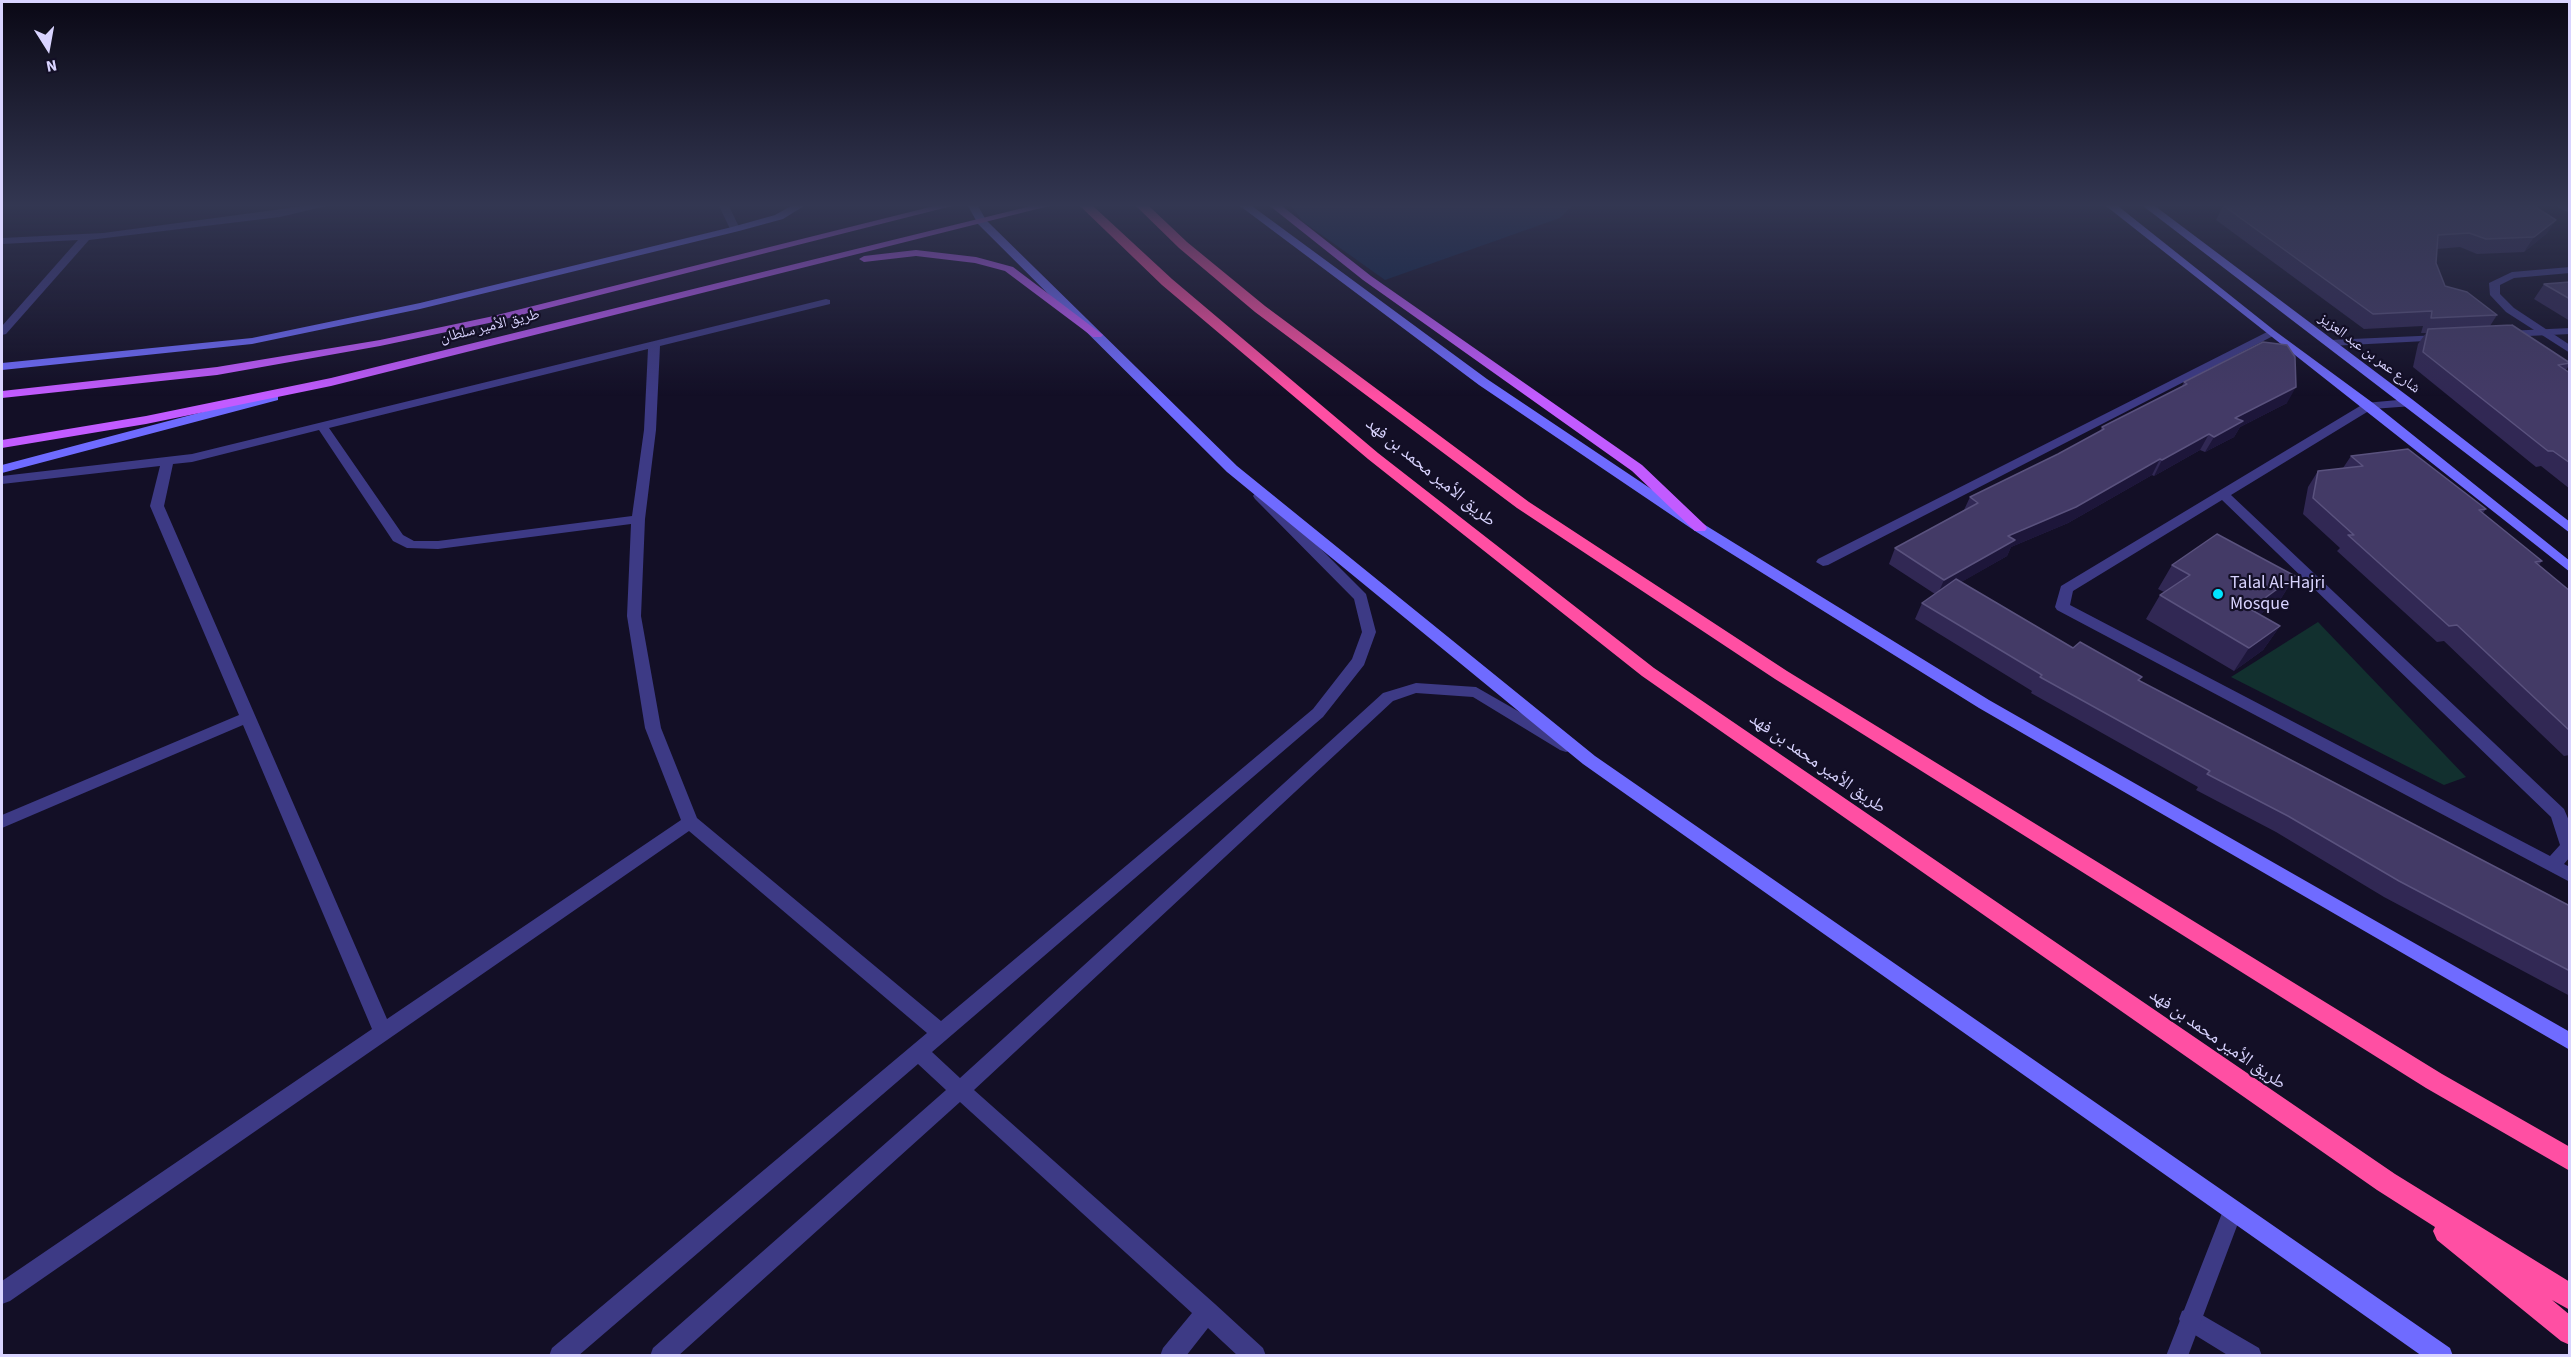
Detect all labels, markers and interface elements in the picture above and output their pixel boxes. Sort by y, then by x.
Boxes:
north arrow [18,18,78,78]
text: N [44,54,59,77]
street label: طريق الأمير سلطان [438,306,542,348]
street label: شارع عمر بن عبد العزيز [2315,310,2423,398]
street label: طريق الأمير محمد بن فهد [1360,414,1500,532]
place label: Talal Al-Hajri Mosque [2230,573,2325,616]
marker: Talal Al-Hajri Mosque [2211,587,2225,601]
street label: طريق الأمير محمد بن فهد [1745,709,1889,819]
street label: طريق الأمير محمد بن فهد [2145,985,2289,1095]

